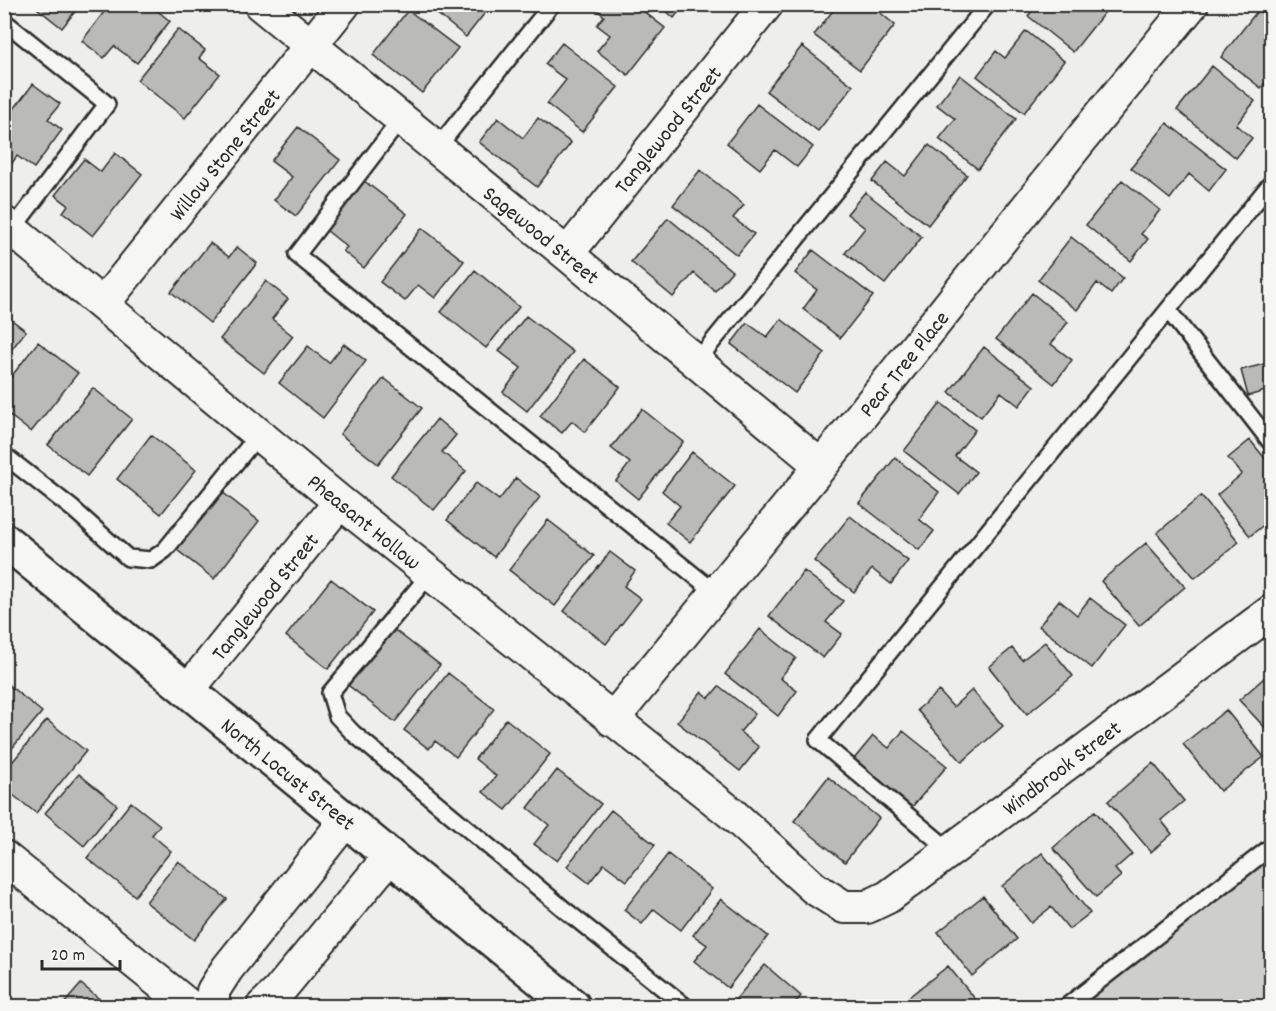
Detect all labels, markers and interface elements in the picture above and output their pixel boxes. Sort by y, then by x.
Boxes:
street label: Tanglewood Street [608,61,731,202]
street label: Willow Stone Street [164,83,290,229]
street label: Sagewood Street [475,180,605,293]
street label: Pear Tree Place [853,305,958,425]
street label: Pheasant Hollow [299,468,426,579]
street label: Tanglewood Street [205,528,328,669]
street label: North Locust Street [213,712,361,840]
street label: Windbrook Street [997,715,1129,825]
scale bar [42,933,120,971]
text: 20 m [51,944,85,969]

